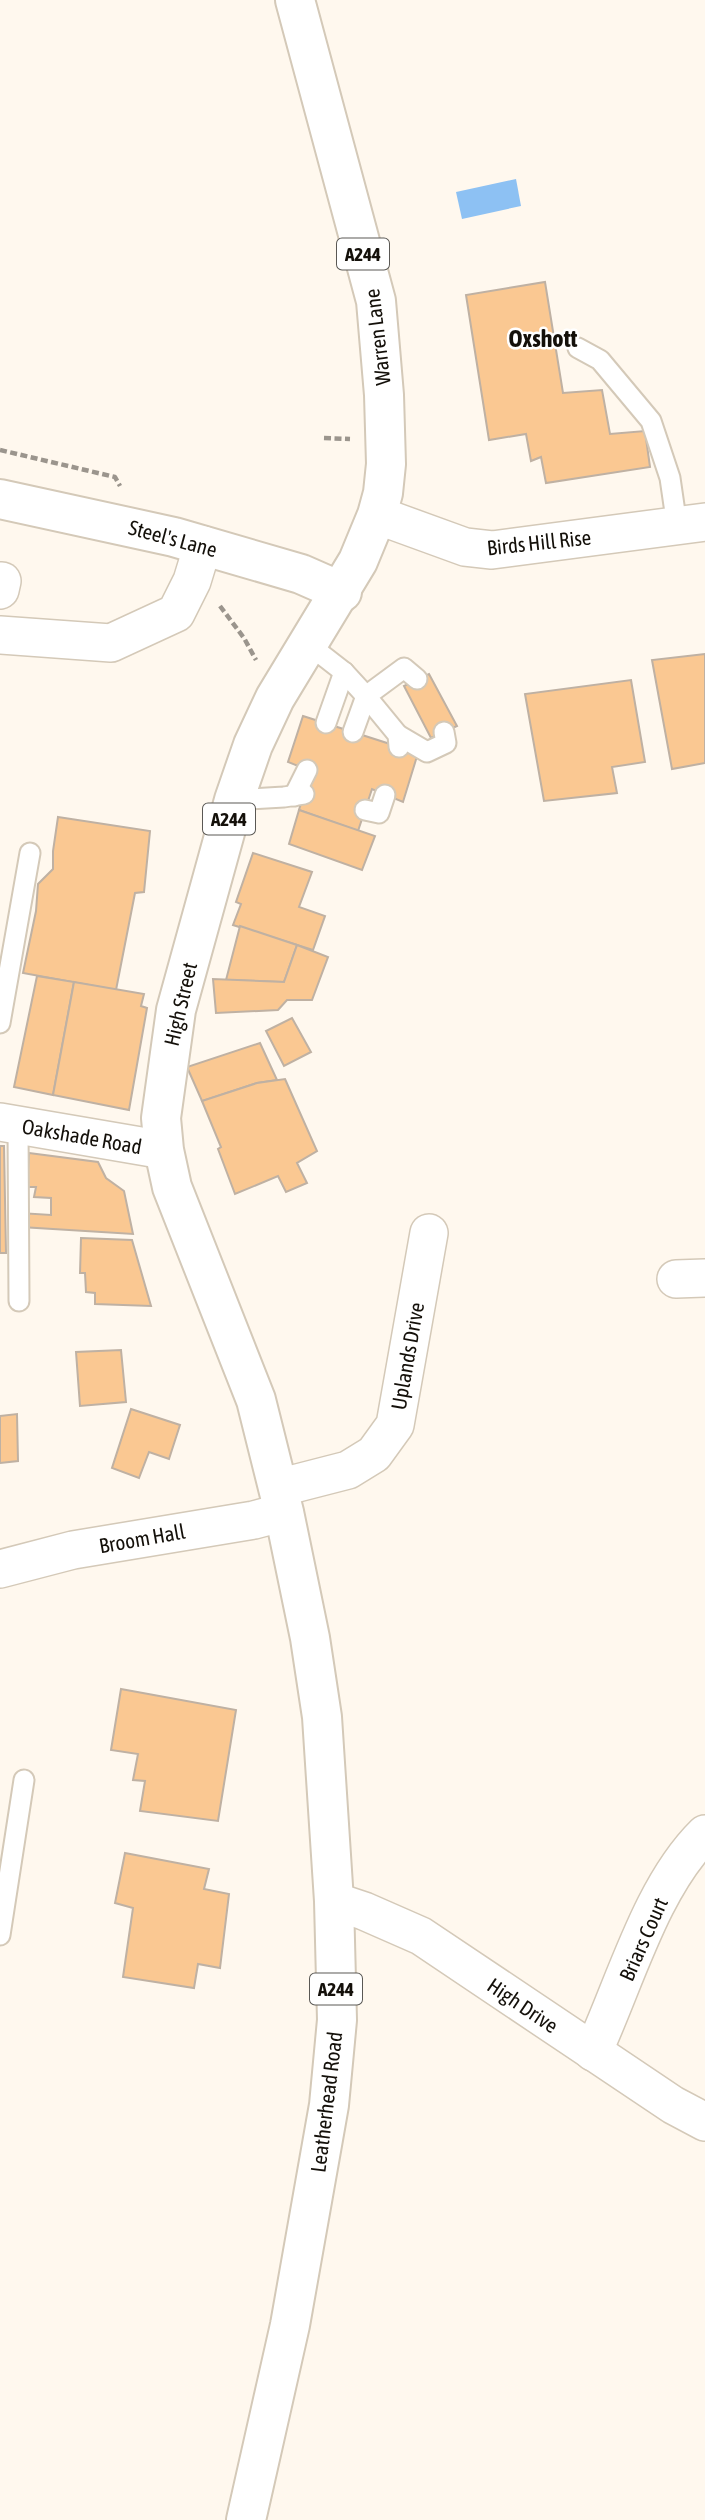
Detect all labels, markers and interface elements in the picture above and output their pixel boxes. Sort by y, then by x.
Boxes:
road number: A244 [337,238,389,270]
street label: Warren Lane [359,287,395,387]
district label: Oxshott [509,325,578,352]
street label: Steel's Lane [126,515,220,561]
street label: Birds Hill Rise [486,525,592,559]
road number: A244 [203,804,255,834]
street label: High Street [159,960,201,1048]
street label: Oakshade Road [20,1114,144,1158]
street label: Uplands Drive [386,1300,428,1412]
street label: Broom Hall [97,1519,187,1557]
street label: Briars Court [614,1894,672,1984]
street label: High Drive [483,1973,563,2037]
road number: A244 [310,1974,362,2005]
street label: Leatherhead Road [305,2030,347,2174]

